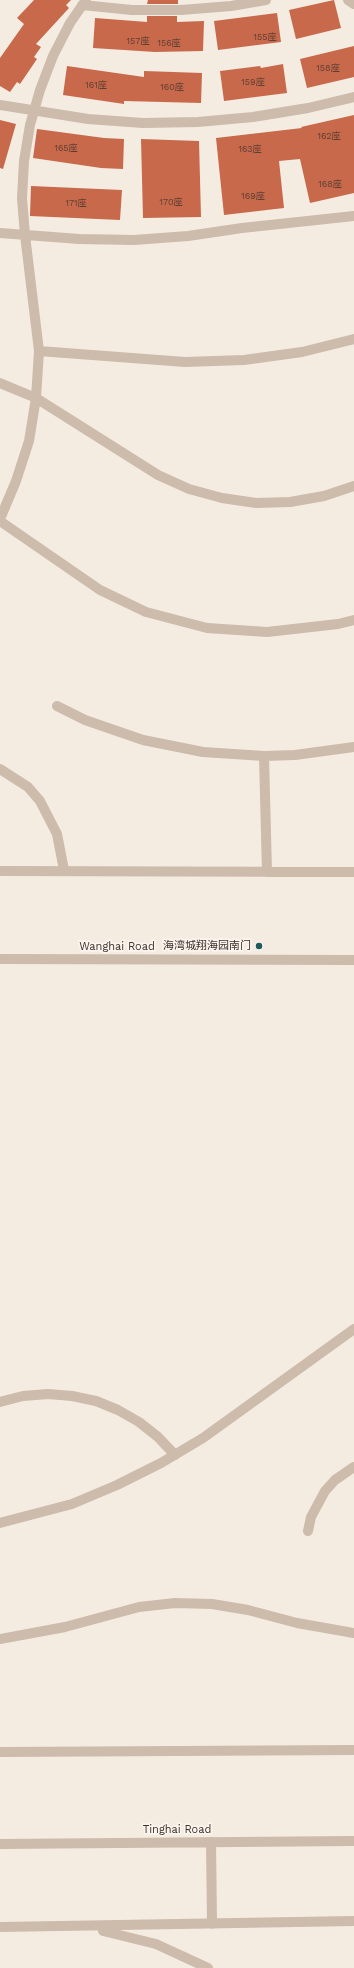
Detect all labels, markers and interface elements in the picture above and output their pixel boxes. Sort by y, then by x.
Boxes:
house number: 155座 [254,32,276,42]
house number: 157座 [127,36,149,46]
house number: 156座 [157,38,181,48]
house number: 158座 [316,63,340,73]
house number: 159座 [241,77,265,87]
house number: 161座 [85,80,107,90]
house number: 160座 [160,82,184,92]
house number: 162座 [317,131,341,141]
house number: 165座 [54,143,78,153]
house number: 163座 [238,144,262,154]
house number: 168座 [318,179,342,189]
house number: 169座 [241,191,265,201]
house number: 170座 [160,197,182,207]
house number: 171座 [65,198,87,208]
place label: 海湾城翔海园南门 [163,939,251,953]
street label: Wanghai Road [79,940,155,954]
marker: 海湾城翔海园南门 [254,941,264,951]
street label: Tinghai Road [143,1823,211,1837]

